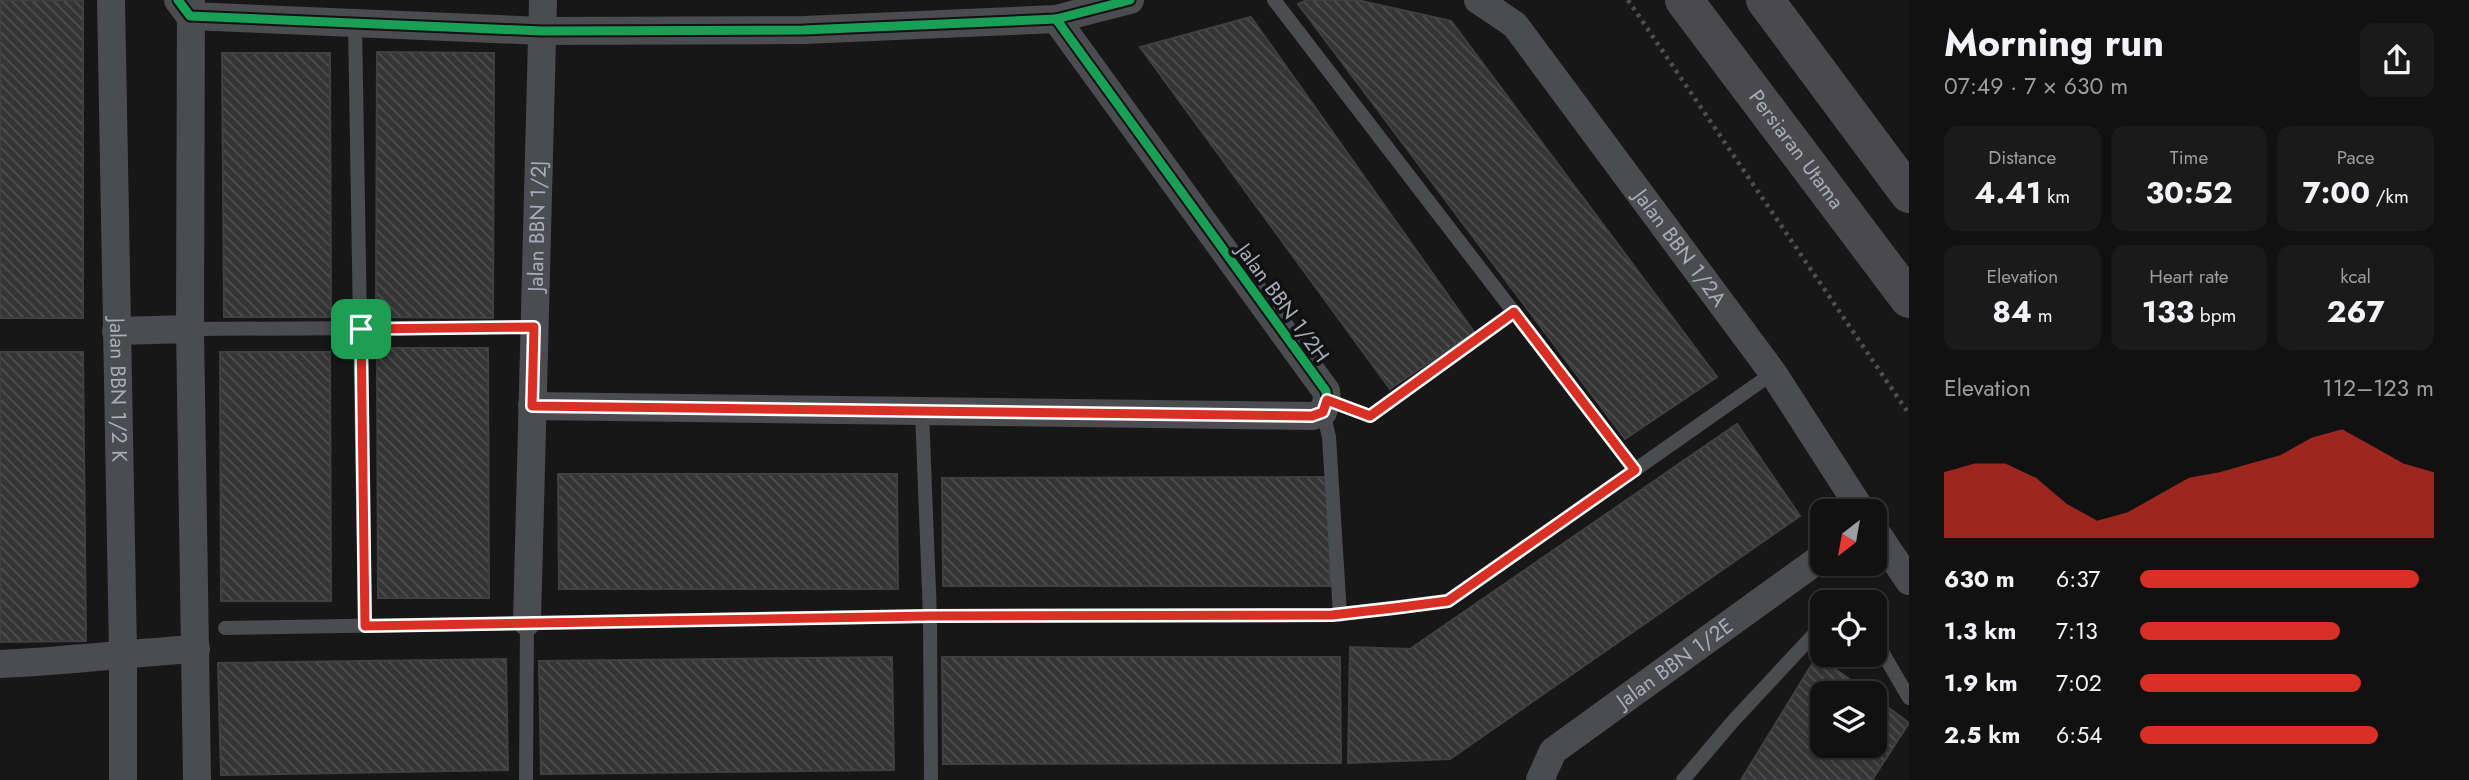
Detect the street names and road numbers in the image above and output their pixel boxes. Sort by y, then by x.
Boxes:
street label: Persiaran Utama [1742,83,1851,215]
street label: Jalan BBN 1/2J [520,160,554,295]
street label: Jalan BBN 1/2A [1625,180,1734,313]
street label: Jalan BBN 1/2H [1228,235,1336,369]
street label: Jalan BBN 1/2 K [102,315,134,462]
street label: Jalan BBN 1/2E [1608,611,1739,717]

